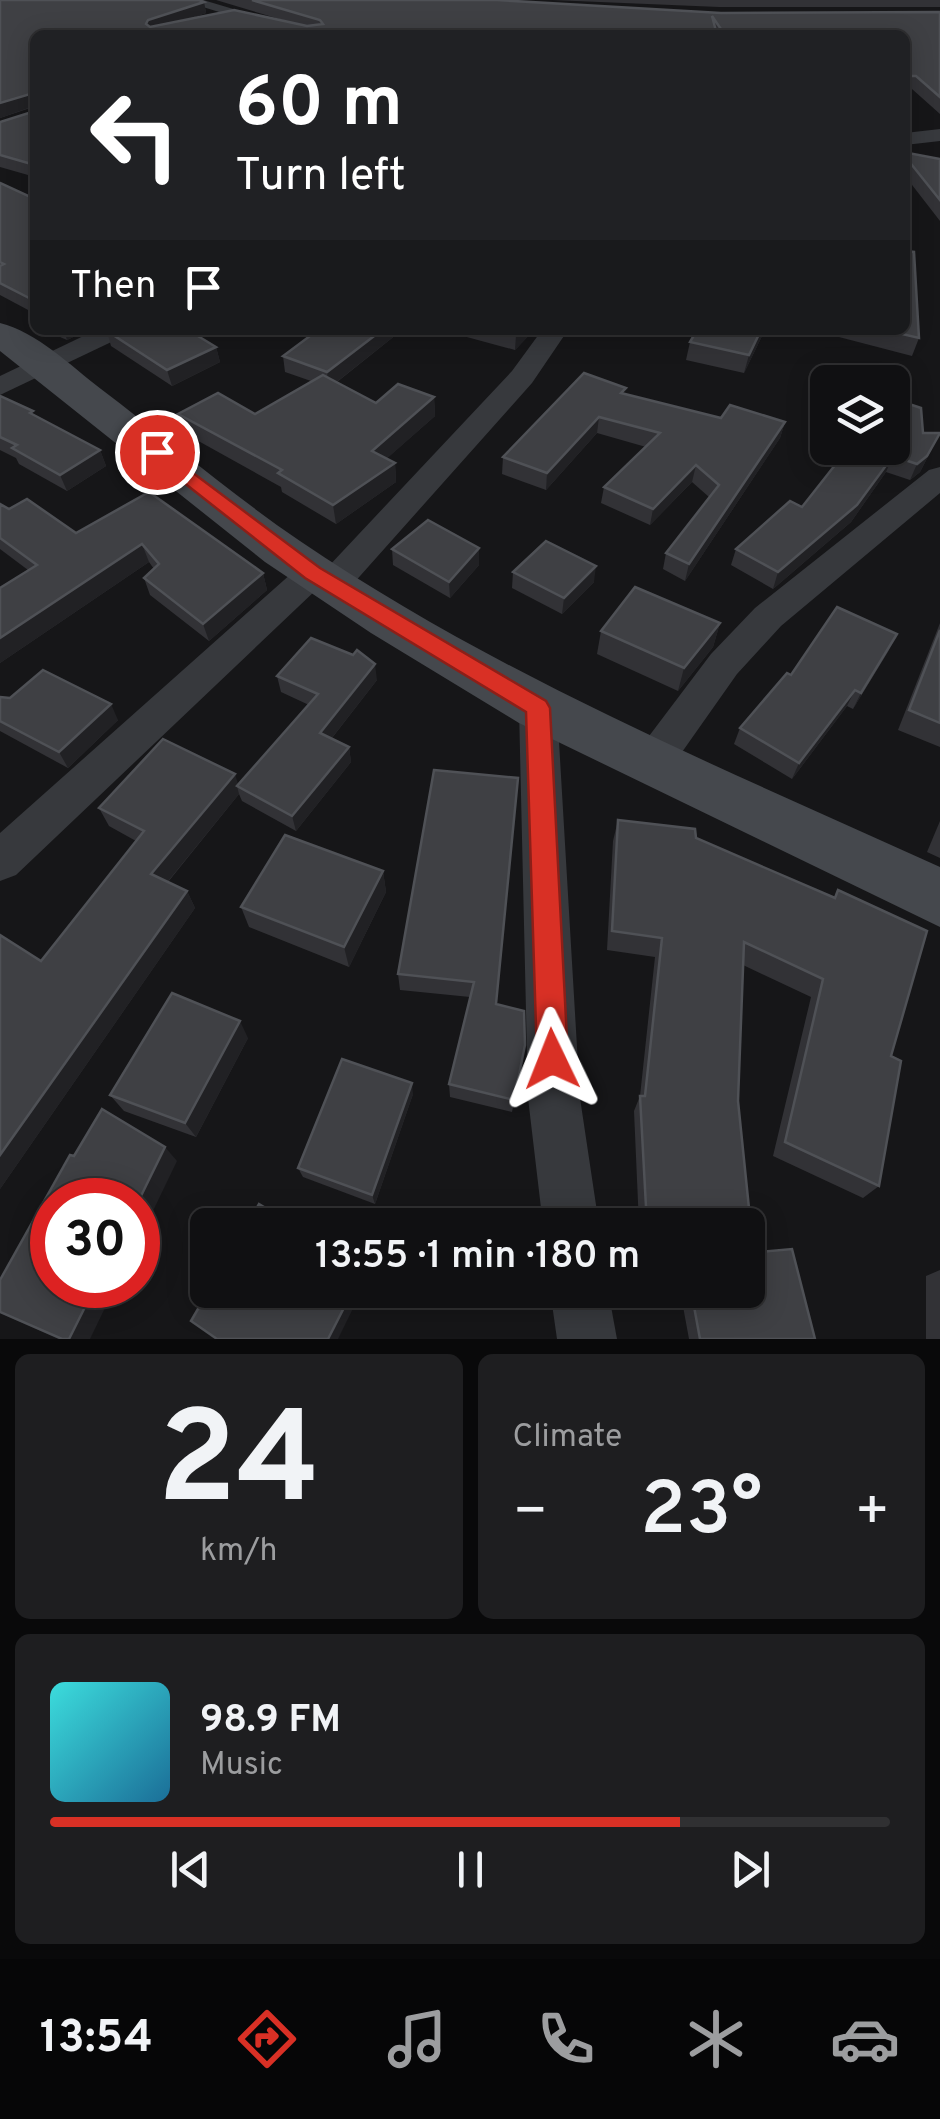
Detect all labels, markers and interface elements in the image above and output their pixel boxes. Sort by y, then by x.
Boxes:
text: 60 m [235,62,403,151]
icon: left [70,70,200,200]
text: Turn left [235,149,406,206]
icon: arrive [176,260,231,315]
text: Then [70,263,156,312]
map controls [810,365,910,465]
button: layers [810,365,910,465]
pin [115,410,200,495]
icon: arrive [130,425,185,480]
position arrow [500,1007,604,1111]
speed limit sign: 30 [30,1178,160,1308]
text: 13:55 · 1 min · 180 m [315,1233,640,1282]
text: 24 [157,1384,320,1549]
text: Climate [513,1418,622,1458]
text: 23° [640,1466,762,1561]
text: − [513,1479,548,1549]
text: + [855,1479,890,1549]
text: km/h [200,1532,278,1572]
text: 98.9 FM [200,1697,341,1746]
text: Music [200,1746,283,1786]
icon: previous [163,1842,218,1897]
icon: pause [443,1842,498,1897]
icon: next [723,1842,778,1897]
icon: directions [232,2004,302,2074]
icon: music [382,2004,452,2074]
icon: phone [531,2004,601,2074]
icon: climate [681,2004,751,2074]
icon: car [830,2004,900,2074]
text: 13:54 [40,2011,153,2068]

